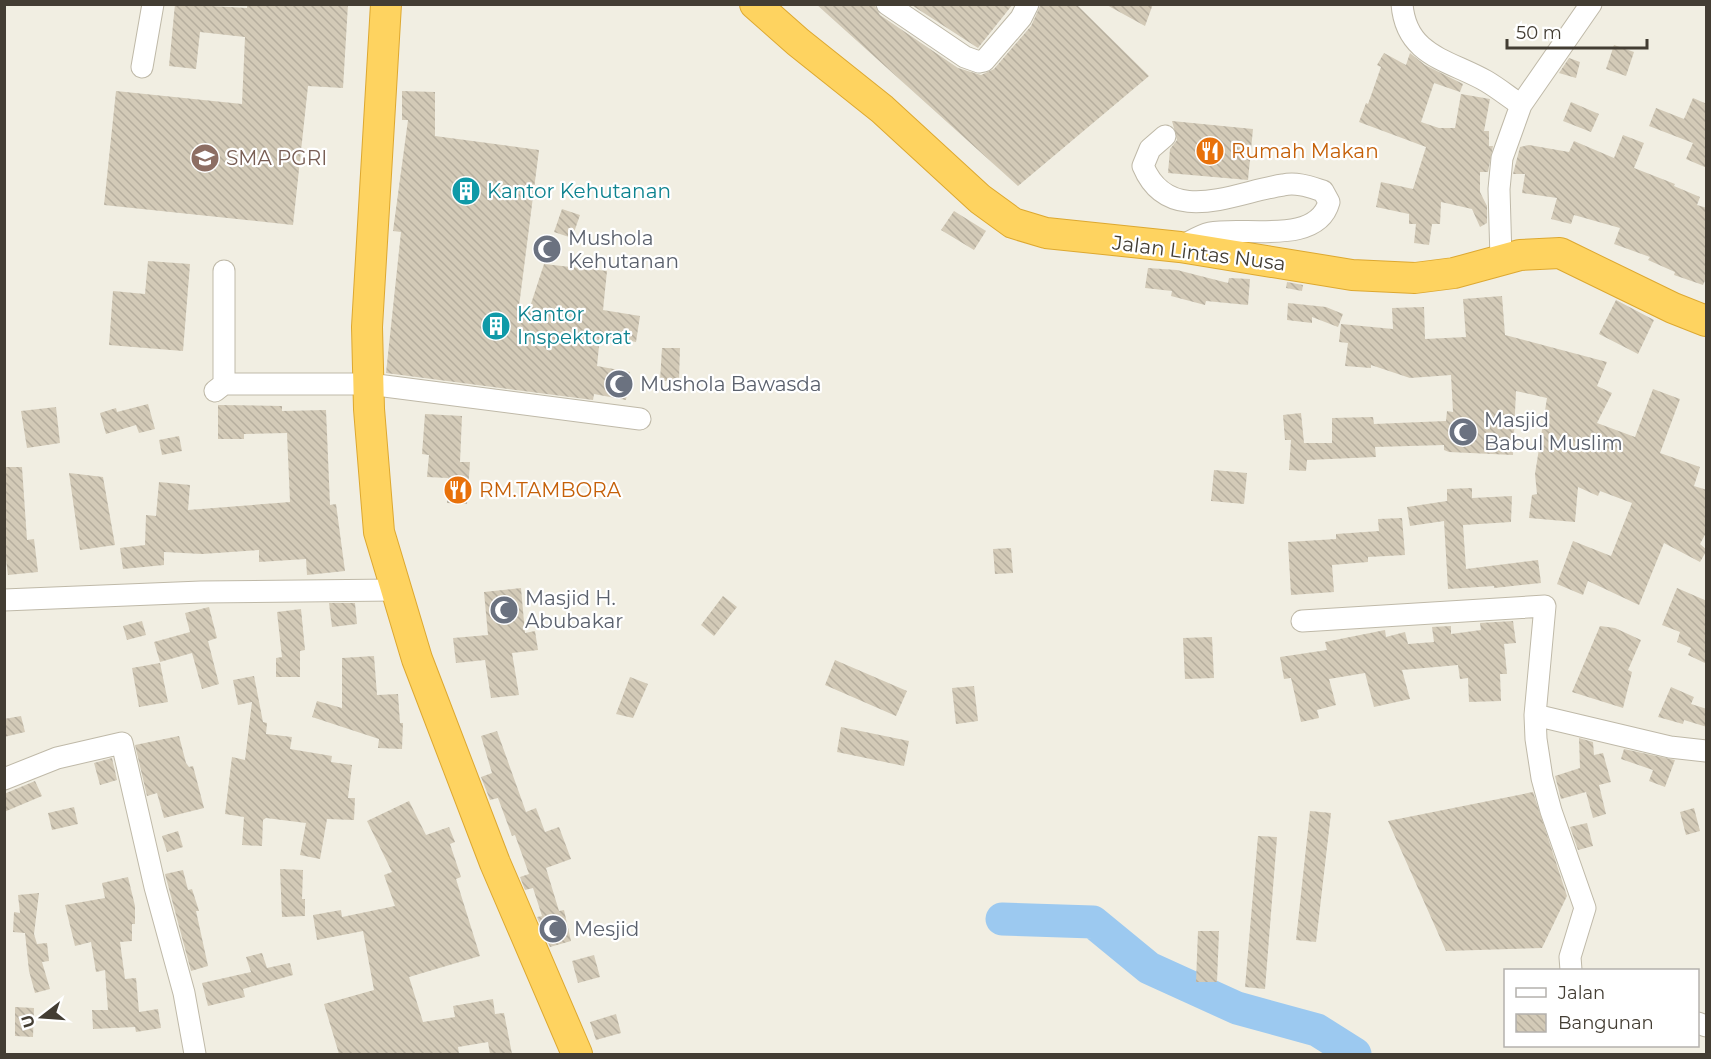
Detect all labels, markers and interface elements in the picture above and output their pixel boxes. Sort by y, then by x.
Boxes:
scale bar [1507,12,1646,50]
text: 50 m [1516,22,1562,44]
restaurant icon: Rumah Makan [1194,135,1226,167]
place label: Rumah Makan [1231,139,1379,163]
school or university icon: SMA PGRI [189,142,221,174]
place label: SMA PGRI [226,146,327,170]
building icon: Kantor Kehutanan [450,175,482,207]
place label: Kantor Kehutanan [487,179,671,203]
place label: Mushola Kehutanan [568,226,679,273]
street label: Jalan Lintas Nusa [1110,230,1287,276]
mosque icon: Mushola Kehutanan [531,233,563,265]
place label: Kantor Inspektorat [517,302,631,349]
building icon: Kantor Inspektorat [480,310,512,342]
mosque icon: Mushola Bawasda [603,368,635,400]
place label: Mushola Bawasda [640,372,822,396]
place label: Masjid Babul Muslim [1484,408,1623,455]
mosque icon: Masjid Babul Muslim [1447,416,1479,448]
restaurant icon: RM.TAMBORA [442,474,474,506]
place label: RM.TAMBORA [479,478,622,502]
place label: Masjid H. Abubakar [525,586,623,633]
mosque icon: Masjid H. Abubakar [488,594,520,626]
mosque icon: Mesjid [537,913,569,945]
place label: Mesjid [574,917,639,941]
legend [1504,969,1699,1047]
text: Jalan [1557,982,1605,1004]
north arrow [12,987,72,1047]
text: U [17,1012,39,1030]
text: Bangunan [1558,1012,1654,1034]

